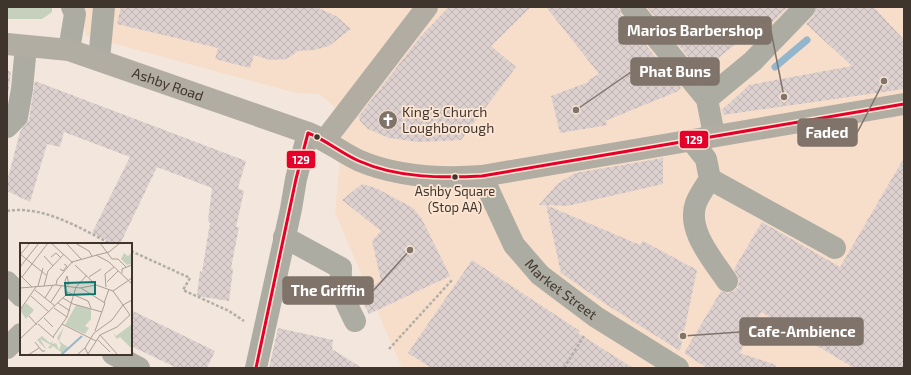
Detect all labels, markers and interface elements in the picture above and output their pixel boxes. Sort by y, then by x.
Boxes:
callout: Marios Barbershop [619,17,771,44]
text: Marios Barbershop [627,21,763,39]
callout: Phat Buns [631,58,719,85]
text: Phat Buns [639,62,711,80]
street label: Ashby Road [130,64,206,104]
place label: King's Church Loughborough [402,103,494,136]
church icon: King's Church Loughborough [377,109,399,131]
callout: Faded [798,119,857,146]
text: Faded [806,123,849,141]
line badge: 129 [679,130,709,149]
unlabelled marker [312,132,322,142]
text: 129 [685,133,703,146]
line badge: 129 [286,150,316,169]
text: 129 [292,153,310,166]
marker: Ashby Square (Stop AA) [450,172,460,182]
place label: Ashby Square (Stop AA) [415,183,495,215]
inset map [20,243,132,355]
street label: Market Street [522,255,601,323]
callout: The Griffin [283,277,373,304]
text: The Griffin [291,281,365,299]
callout: Cafe-Ambience [740,318,863,345]
text: Cafe-Ambience [748,322,856,340]

